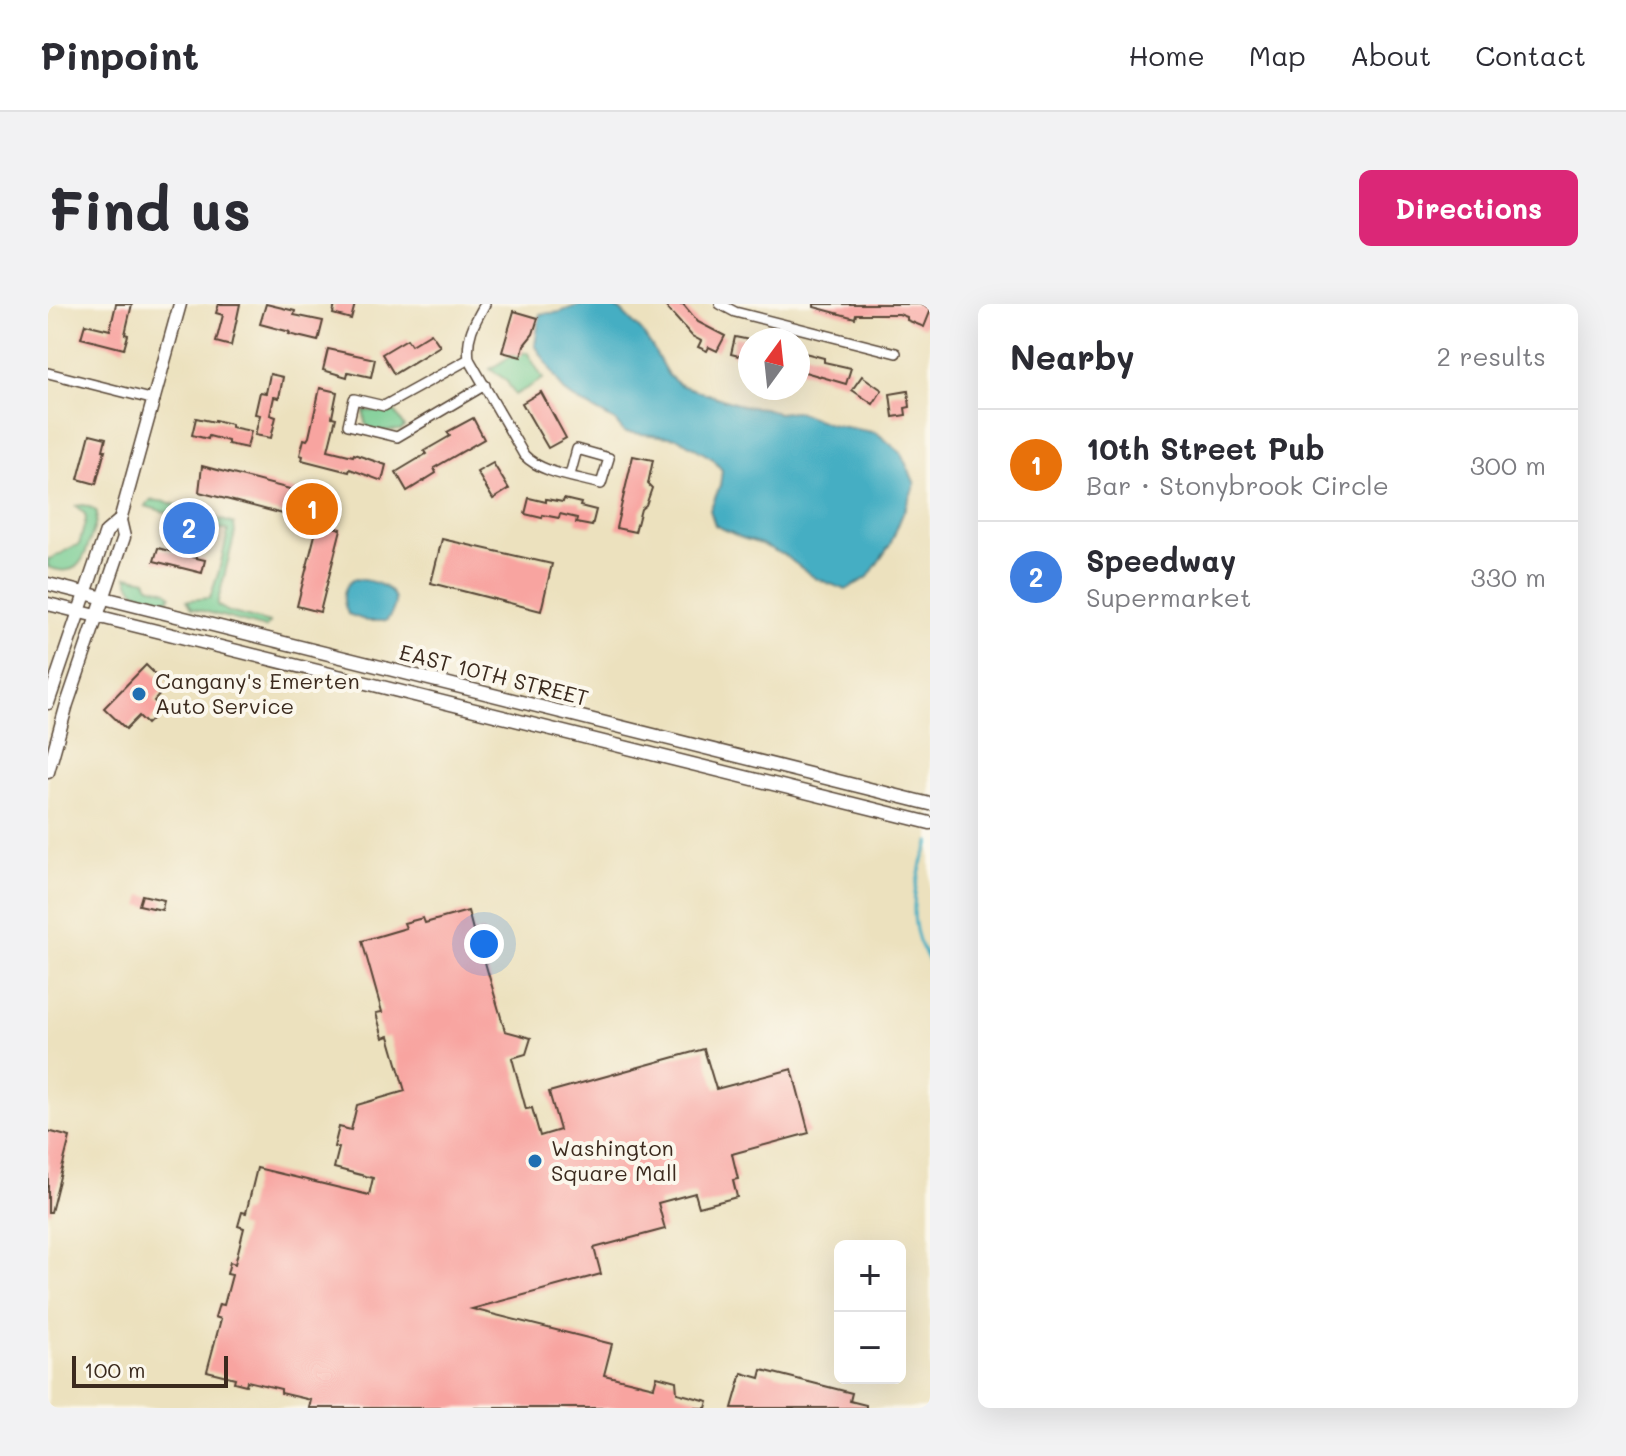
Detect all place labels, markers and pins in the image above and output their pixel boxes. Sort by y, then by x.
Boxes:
pin: 1 [286,479,338,539]
pin: 2 [163,498,215,558]
place label: Cangany's Emerten Auto Service [155,666,360,720]
marker: Cangany's Emerten Auto Service [130,685,148,703]
place label: Washington Square Mall [551,1133,677,1187]
marker: Washington Square Mall [526,1152,544,1170]

